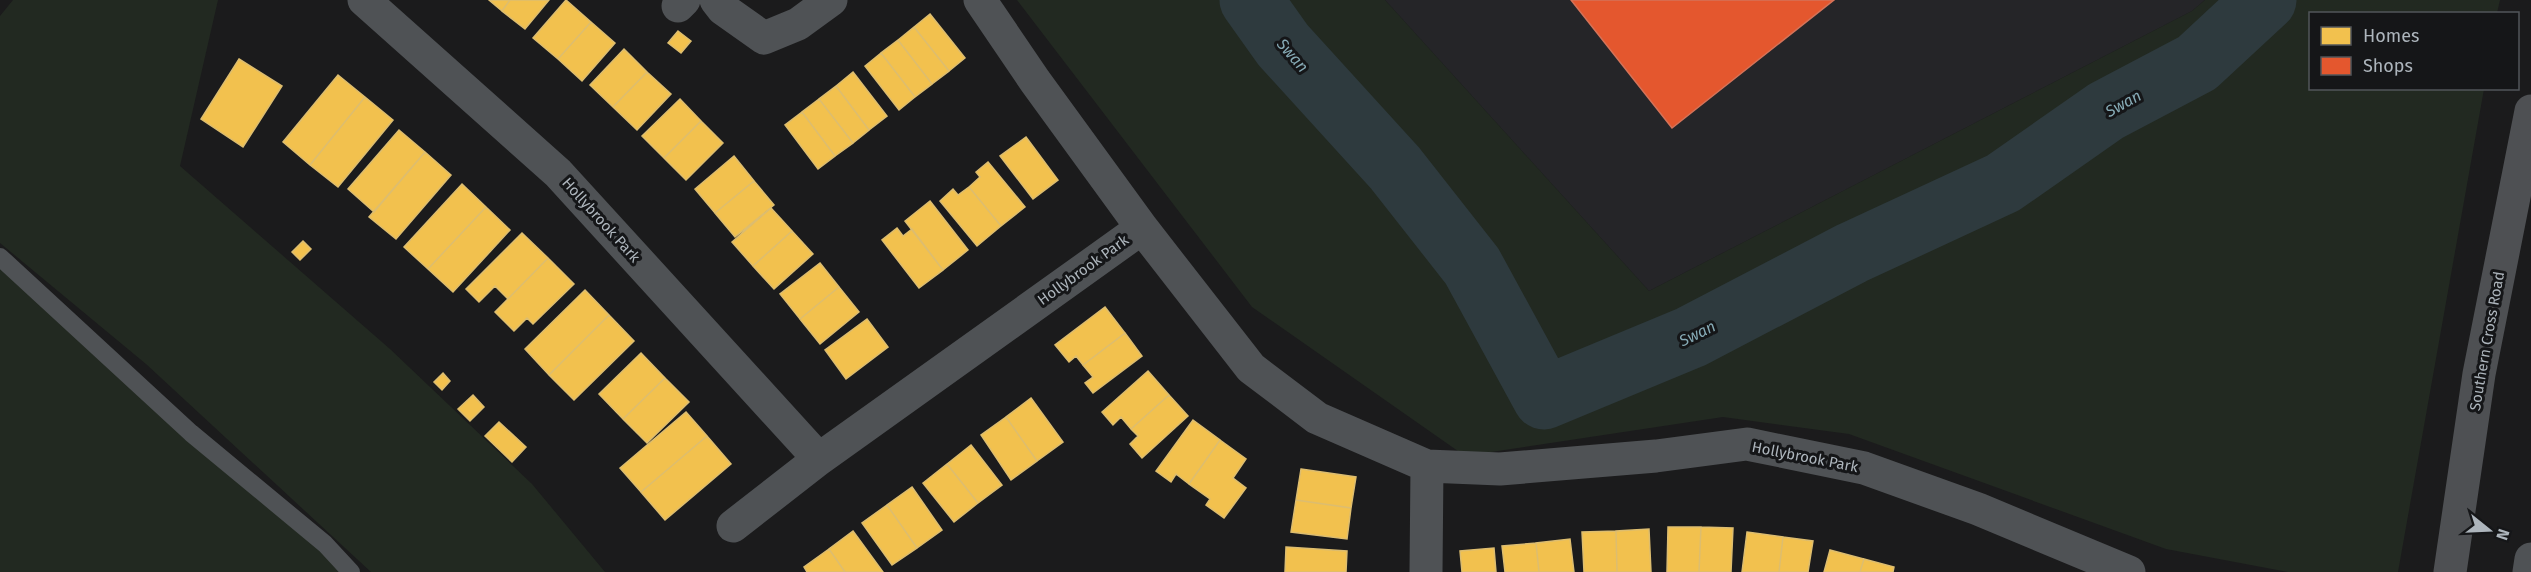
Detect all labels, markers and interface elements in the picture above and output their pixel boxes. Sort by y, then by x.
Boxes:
legend [2309,12,2519,90]
text: Homes [2363,25,2419,47]
water label: Swan [1272,34,1312,76]
text: Shops [2363,55,2413,77]
water label: Swan [2101,86,2145,122]
street label: Hollybrook Park [558,174,644,266]
street label: Hollybrook Park [1034,231,1132,309]
street label: Southern Cross Road [2466,270,2508,412]
water label: Swan [1675,316,1719,351]
street label: Hollybrook Park [1750,438,1860,476]
north arrow [2459,500,2519,560]
text: N [2492,527,2513,542]

